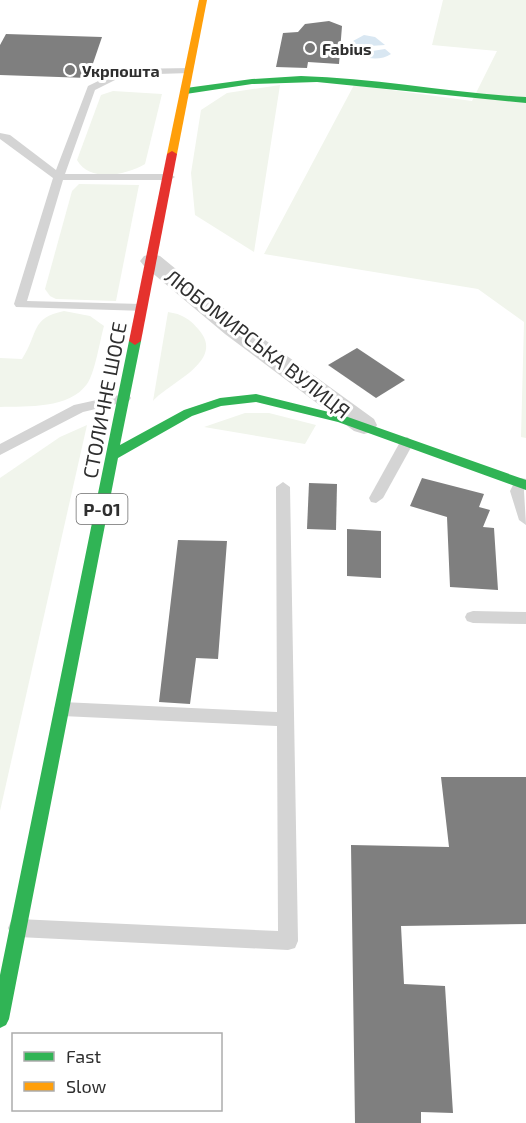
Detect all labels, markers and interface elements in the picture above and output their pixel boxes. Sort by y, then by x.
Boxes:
place label: Fabius [322,39,372,58]
marker: Fabius [303,41,317,55]
place label: Укрпошта [82,61,160,80]
marker: Укрпошта [63,63,77,77]
street label: ЛЮБОМИРСЬКА ВУЛИЦЯ [161,263,355,423]
street label: СТОЛИЧНЕ ШОСЕ [77,320,131,480]
road number: Р-01 [76,494,128,524]
legend [12,1033,222,1111]
text: Fast [66,1045,101,1067]
text: Slow [66,1075,107,1097]

